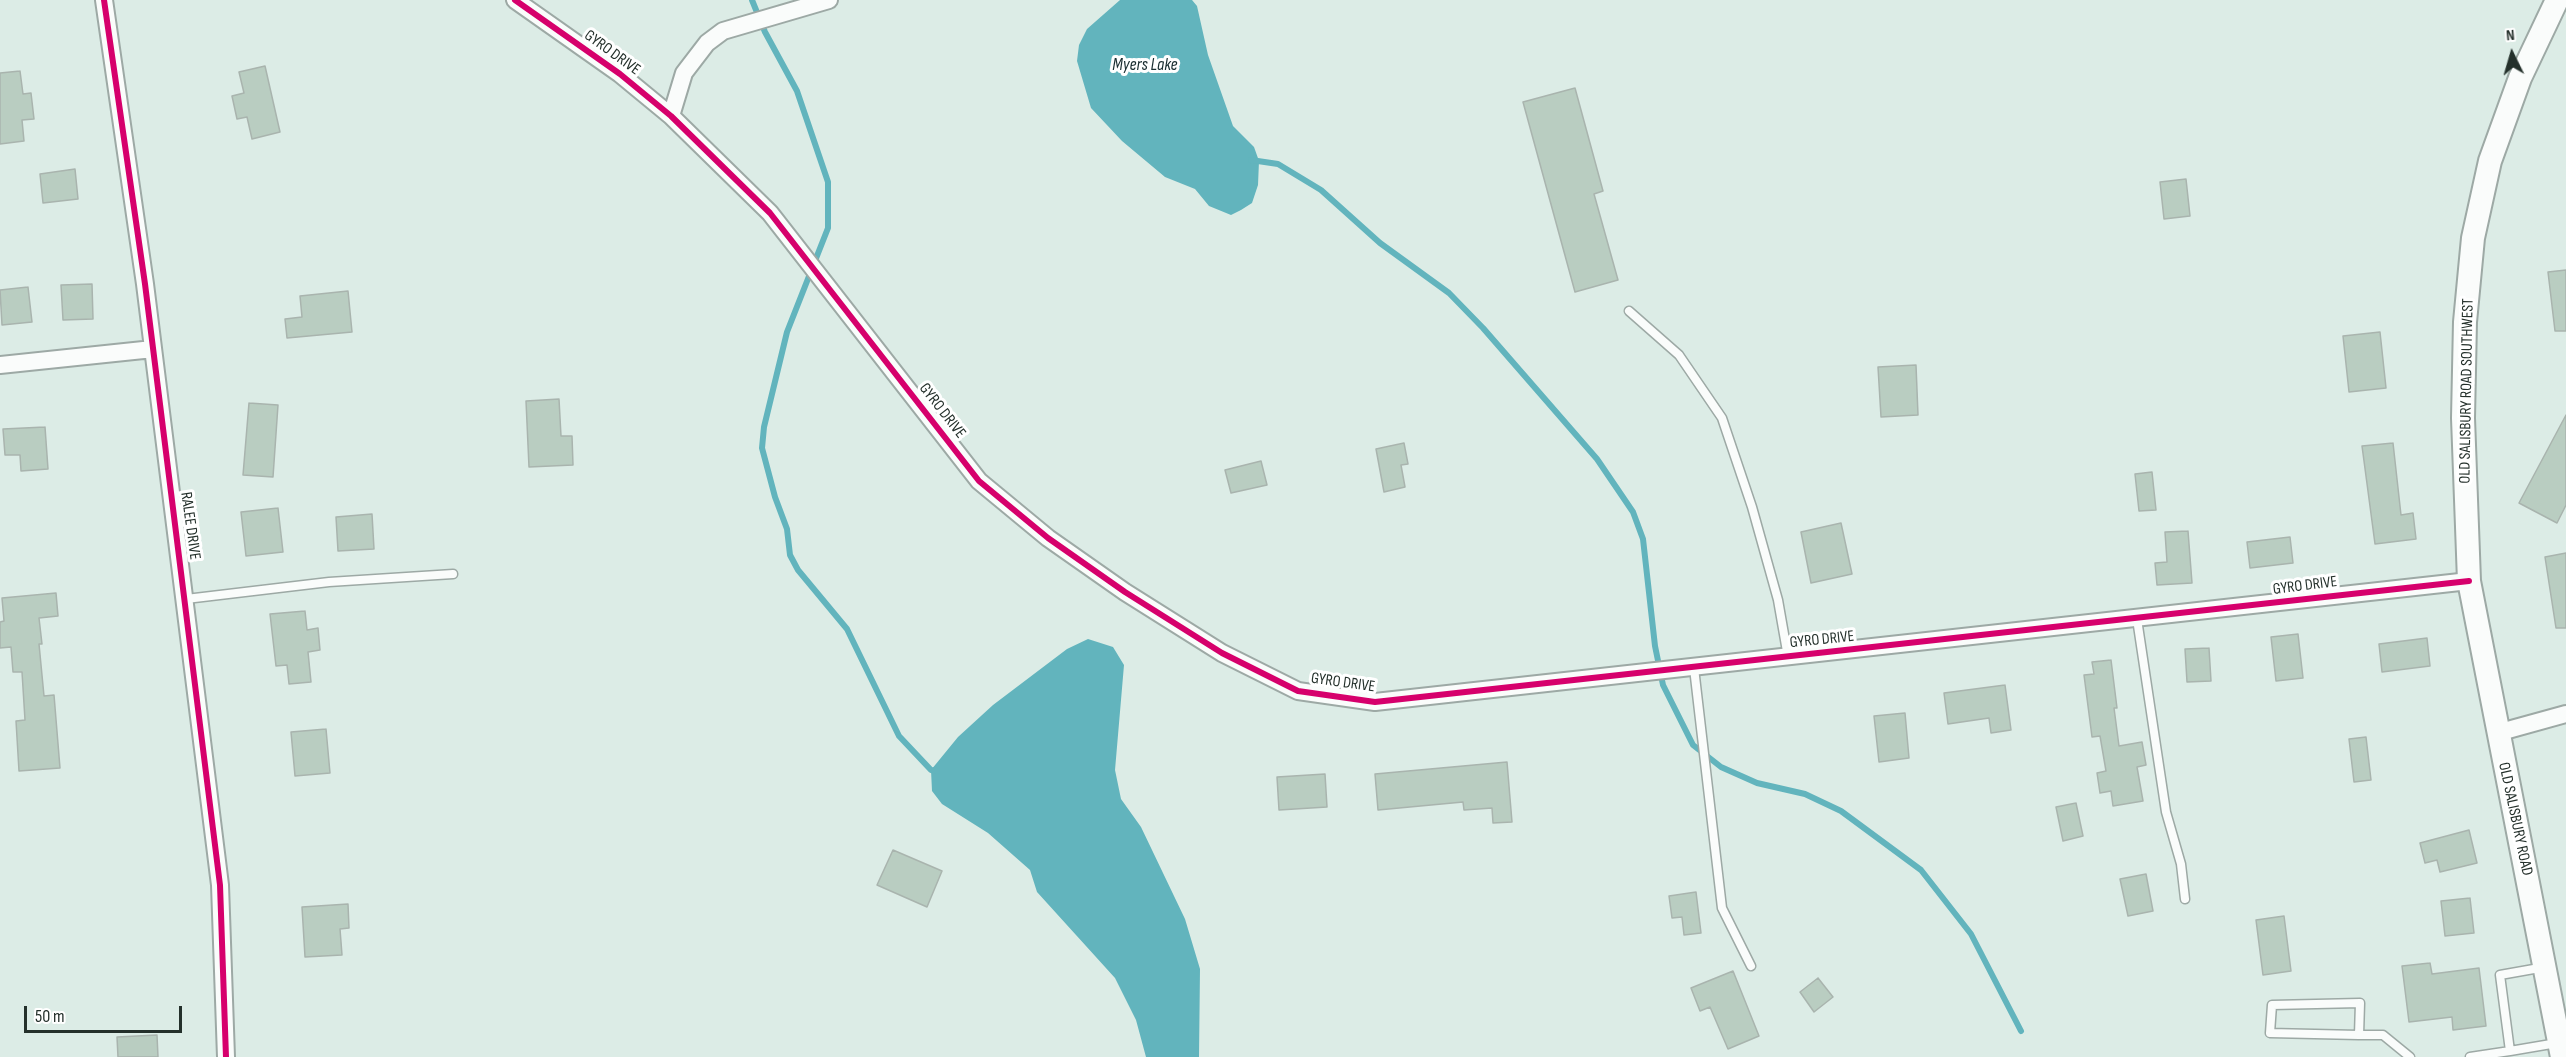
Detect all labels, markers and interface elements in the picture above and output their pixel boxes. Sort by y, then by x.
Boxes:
north arrow [2482,24,2542,84]
street label: GYRO DRIVE [580,26,644,80]
text: N [2505,26,2515,45]
water label: Myers Lake [1112,54,1178,76]
street label: OLD SALISBURY ROAD SOUTHWEST [2456,298,2478,484]
street label: GYRO DRIVE [915,380,969,442]
street label: RALEE DRIVE [176,491,204,561]
street label: GYRO DRIVE [2272,573,2338,599]
street label: GYRO DRIVE [1789,627,1855,653]
street label: GYRO DRIVE [1310,669,1376,697]
street label: OLD SALISBURY ROAD [2494,761,2536,877]
scale bar [27,994,184,1032]
text: 50 m [35,1006,65,1027]

